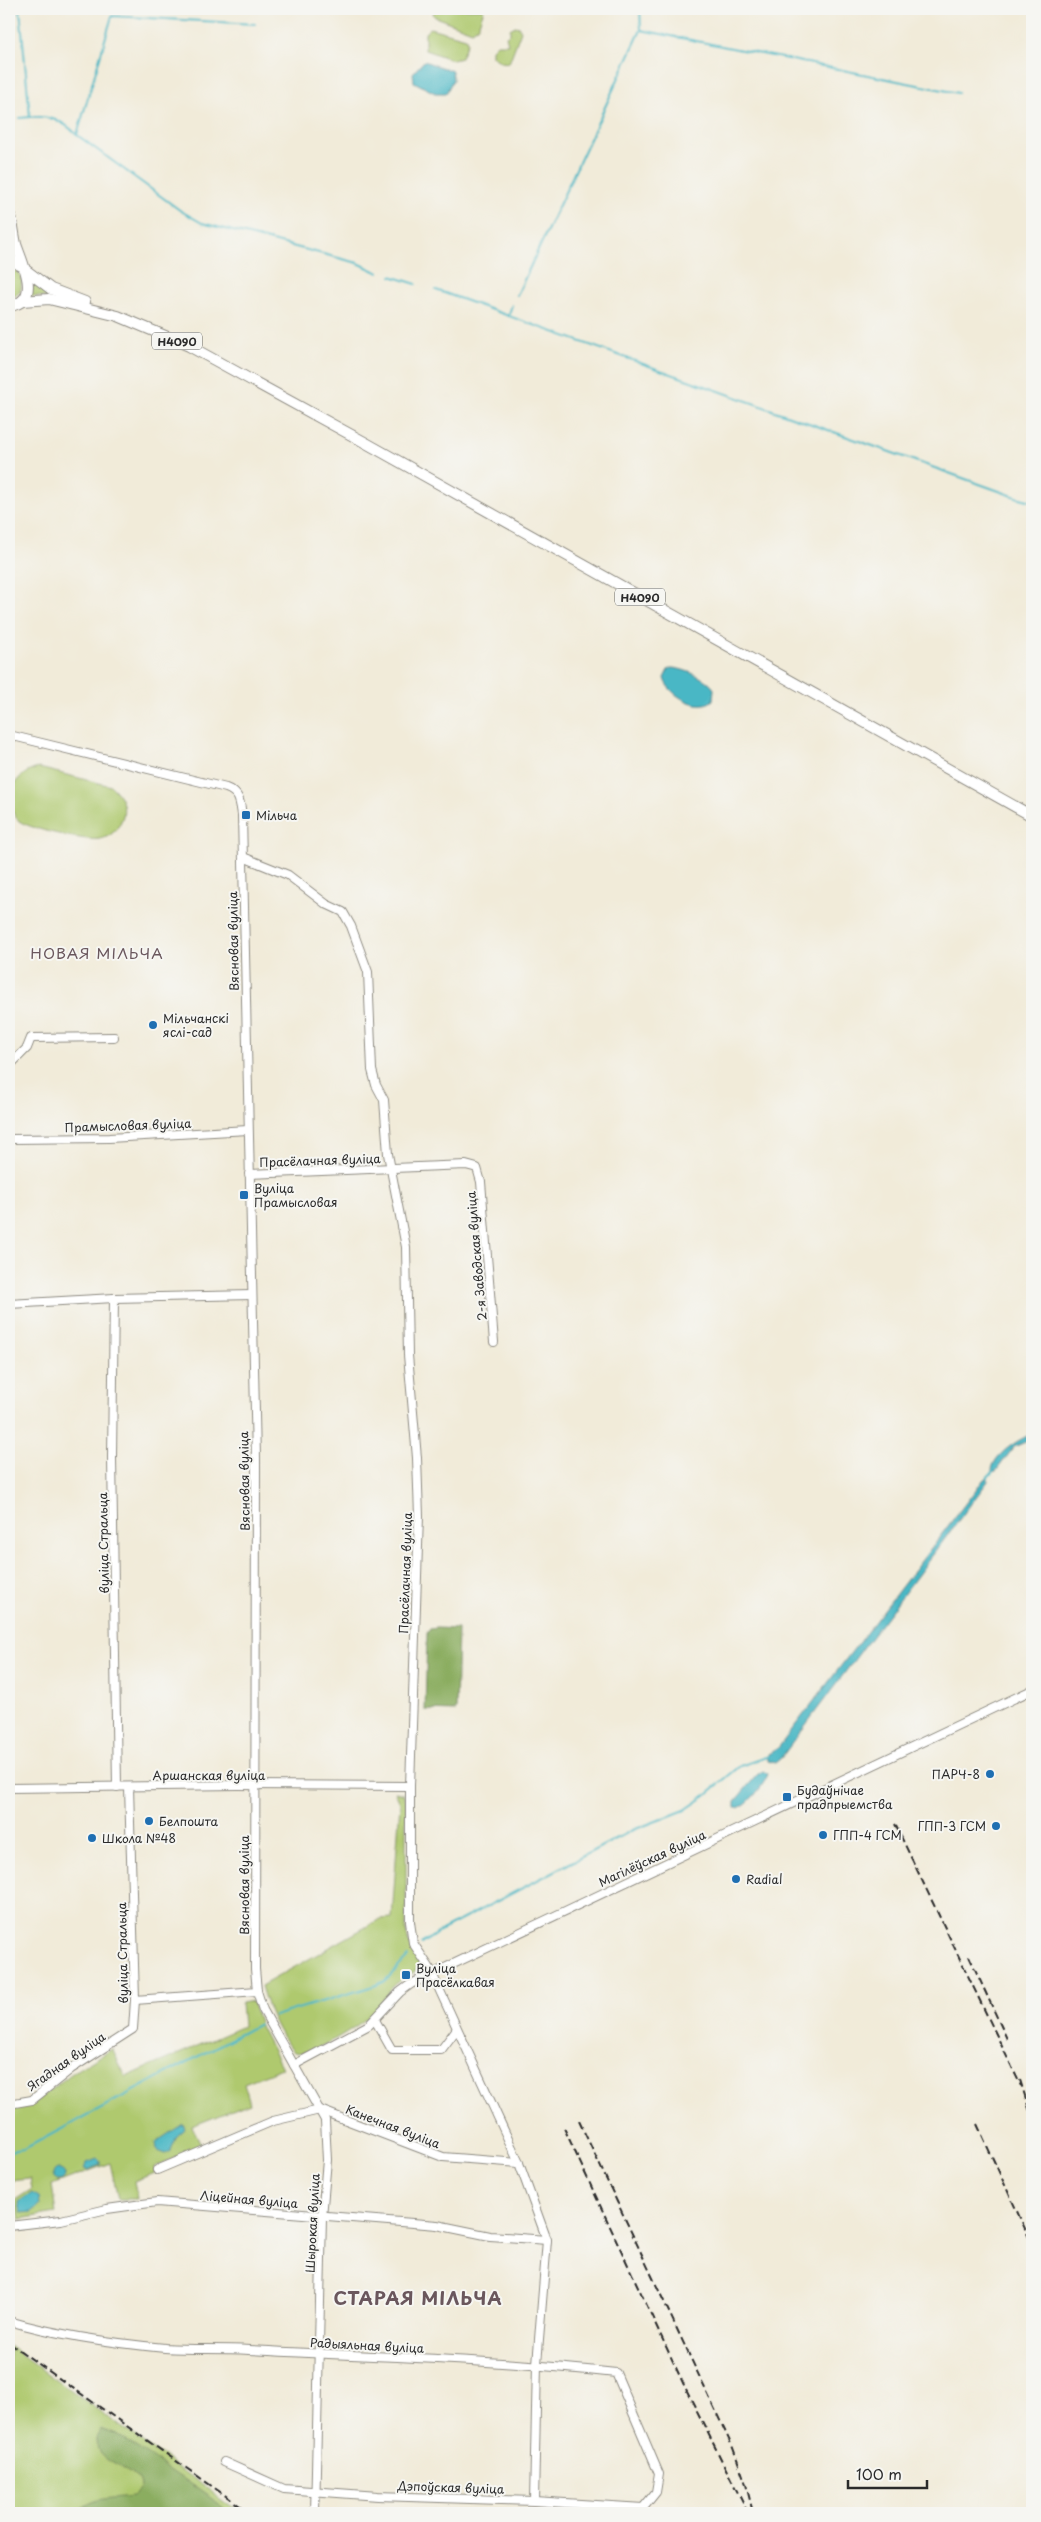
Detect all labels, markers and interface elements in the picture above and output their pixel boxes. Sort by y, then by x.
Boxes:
road number: Н4090 [152,332,202,350]
road number: Н4090 [615,588,665,606]
place label: Мільча [256,806,298,824]
marker: Мільча [240,809,252,821]
street label: Вясновая вуліца [223,890,243,991]
district label: НОВАЯ МІЛЬЧА [30,941,164,964]
place label: Мільчанскі яслі-сад [163,1009,229,1041]
marker: Мільчанскі яслі-сад [147,1019,159,1031]
street label: Прамысловая вуліца [64,1114,192,1136]
street label: Прасёлачная вуліца [259,1149,382,1171]
place label: Вуліца Прамысловая [254,1179,338,1211]
marker: Вуліца Прамысловая [238,1189,250,1201]
street label: 2-я Заводская вуліца [461,1190,491,1321]
street label: Вясновая вуліца [234,1430,254,1531]
street label: вуліца Стральца [93,1492,113,1594]
street label: Прасёлачная вуліца [394,1511,416,1634]
place label: ПАРЧ-8 [932,1765,980,1783]
street label: Аршанская вуліца [153,1766,266,1784]
marker: ПАРЧ-8 [984,1768,996,1780]
place label: Будаўнічае прадпрыемства [797,1781,893,1813]
marker: Будаўнічае прадпрыемства [781,1791,793,1803]
place label: Белпошта [159,1812,218,1830]
marker: Белпошта [143,1815,155,1827]
place label: ГПП-3 ГСМ [918,1817,986,1835]
marker: ГПП-3 ГСМ [990,1820,1002,1832]
street label: Магілёўская вуліца [595,1825,709,1891]
place label: ГПП-4 ГСМ [833,1826,902,1844]
place label: Школа №48 [102,1829,176,1847]
marker: ГПП-4 ГСМ [817,1829,829,1841]
marker: Школа №48 [86,1832,98,1844]
street label: Вясновая вуліца [235,1835,253,1935]
place label: Radial [746,1870,782,1888]
marker: Radial [730,1873,742,1885]
street label: вуліца Стральца [112,1902,132,2004]
place label: Вуліца Прасёлкавая [416,1959,495,1991]
marker: Вуліца Прасёлкавая [400,1969,412,1981]
street label: Ягадная вуліца [23,2027,109,2095]
street label: Канечная вуліца [343,2100,443,2153]
street label: Шырокая вуліца [300,2172,324,2273]
street label: Ліцейная вуліца [199,2186,299,2212]
district label: СТАРАЯ МІЛЬЧА [333,2284,503,2311]
street label: Радыяльная вуліца [309,2333,425,2357]
scale bar [848,2457,927,2489]
text: 100 m [856,2462,902,2485]
street label: Дэпоўская вуліца [396,2476,505,2498]

